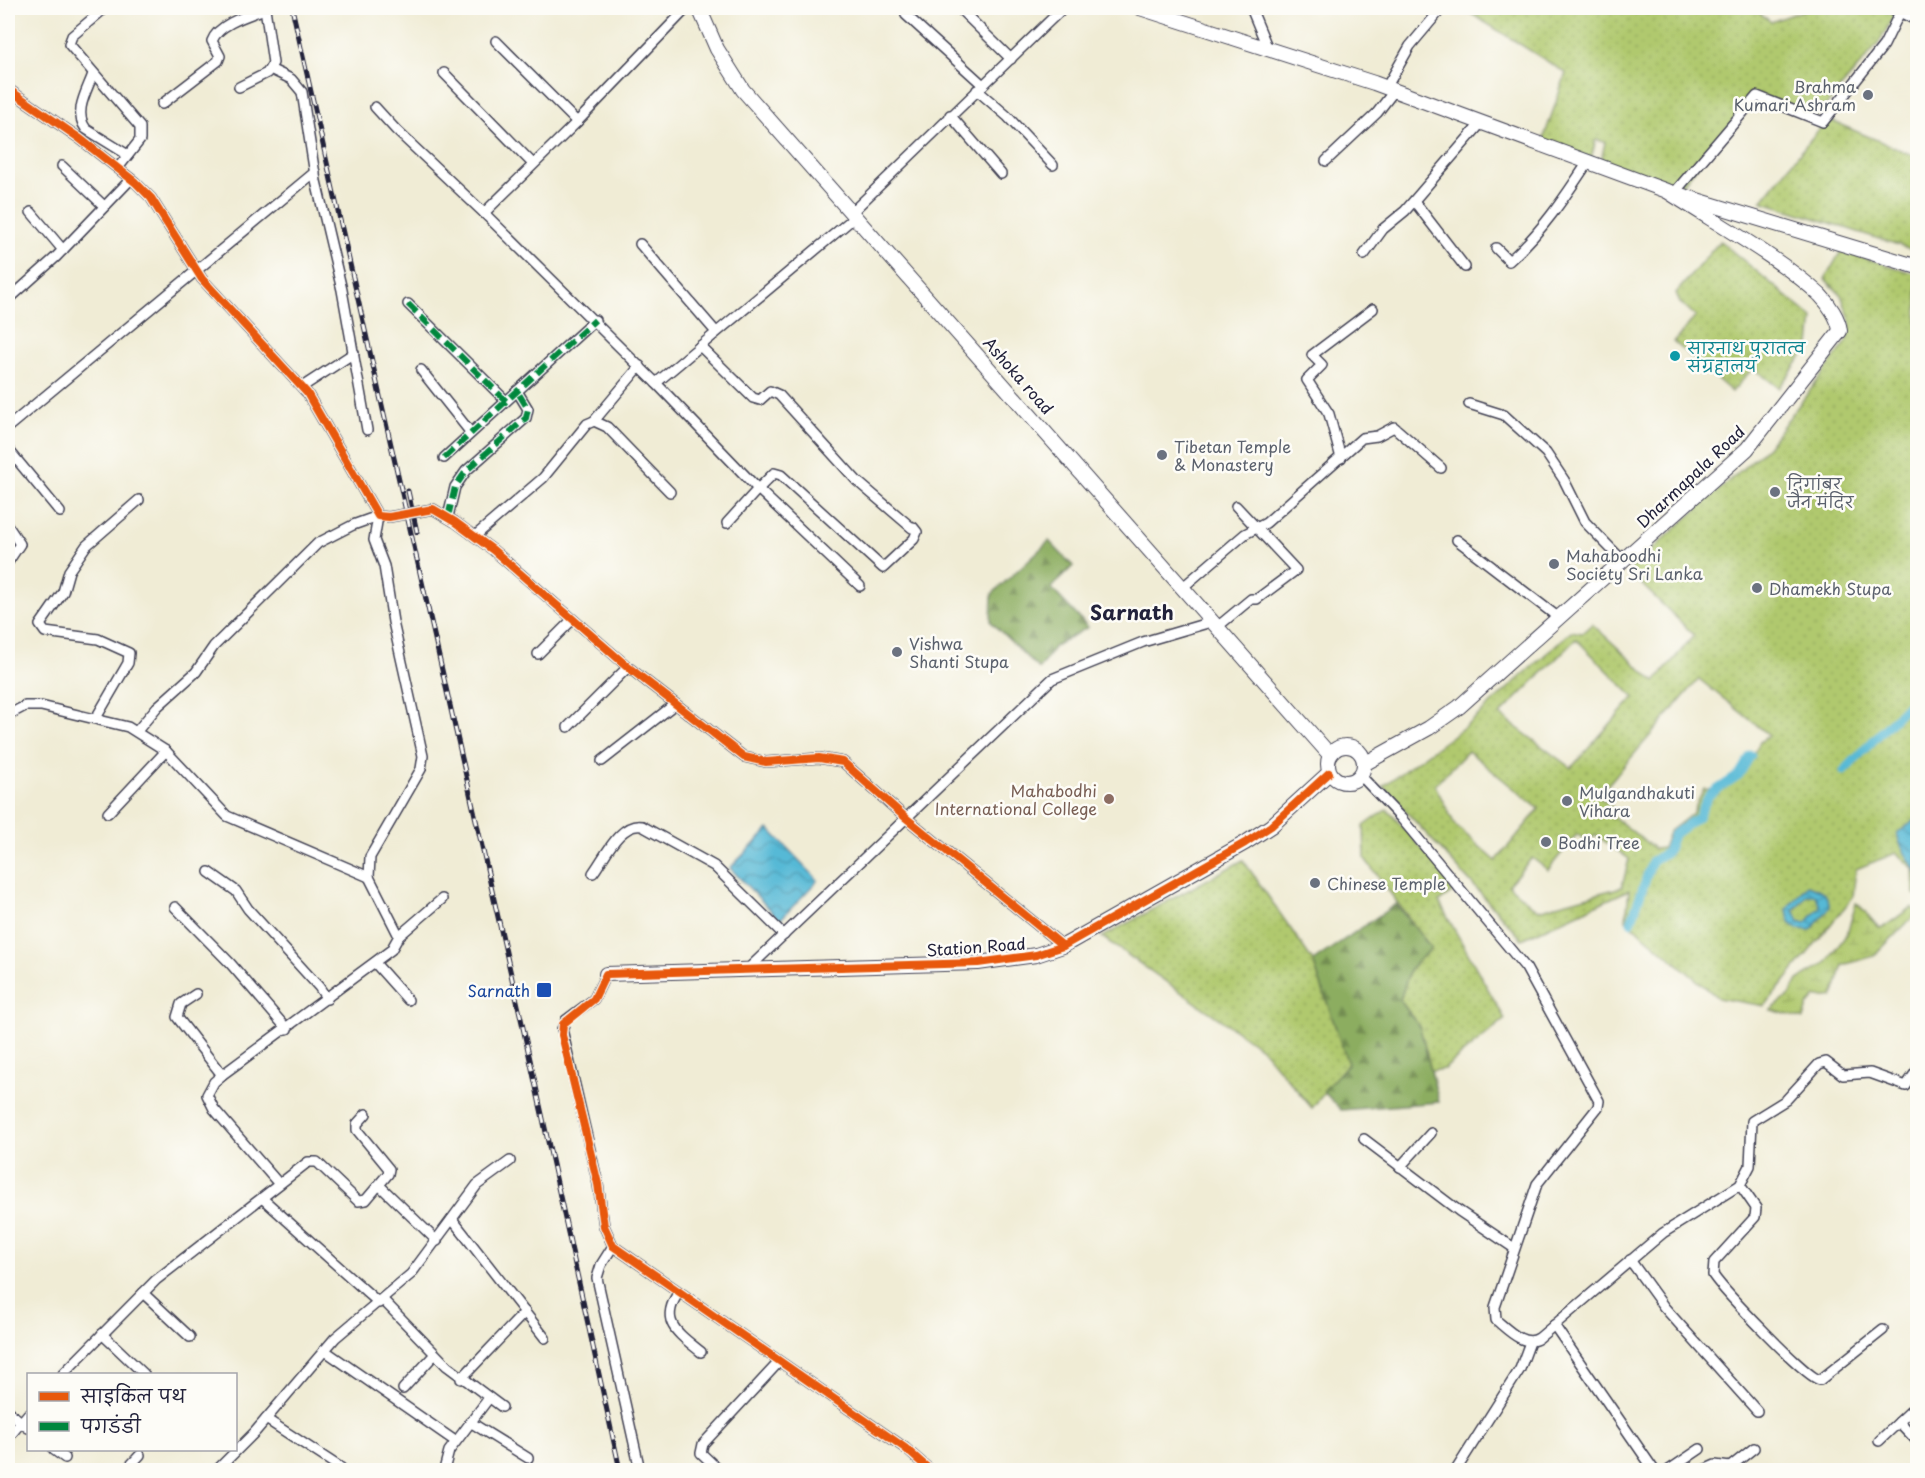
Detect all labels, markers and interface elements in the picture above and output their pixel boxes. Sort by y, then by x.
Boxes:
place label: Brahma Kumari Ashram [1734,74,1856,116]
marker: Brahma Kumari Ashram [1861,88,1875,102]
street label: Ashoka road [978,331,1060,419]
place label: सारनाथ पुरातत्व संग्रहालय [1686,335,1806,377]
marker: सारनाथ पुरातत्व संग्रहालय [1668,349,1682,363]
street label: Dharmapala Road [1630,419,1750,533]
place label: Tibetan Temple & Monastery [1174,434,1291,476]
marker: Tibetan Temple & Monastery [1155,448,1169,462]
place label: दिगांबर जैन मंदिर [1786,471,1855,513]
marker: दिगांबर जैन मंदिर [1768,485,1782,499]
place label: Mahaboodhi Society Sri Lanka [1566,543,1703,585]
marker: Mahaboodhi Society Sri Lanka [1547,557,1561,571]
place label: Dhamekh Stupa [1769,576,1891,600]
marker: Dhamekh Stupa [1750,581,1764,595]
district label: Sarnath [1090,597,1174,627]
place label: Vishwa Shanti Stupa [909,631,1009,673]
marker: Vishwa Shanti Stupa [890,645,904,659]
place label: Mahabodhi International College [935,778,1097,820]
place label: Mulgandhakuti Vihara [1579,780,1695,822]
marker: Mahabodhi International College [1102,792,1116,806]
marker: Mulgandhakuti Vihara [1560,794,1574,808]
place label: Bodhi Tree [1558,830,1640,854]
marker: Bodhi Tree [1539,835,1553,849]
place label: Chinese Temple [1327,871,1446,895]
marker: Chinese Temple [1308,876,1322,890]
street label: Station Road [926,931,1026,961]
place label: Sarnath [468,978,530,1002]
marker: Sarnath [535,981,553,999]
legend [27,1373,237,1451]
text: साइकिल पथ [80,1382,187,1409]
text: पगडंडी [80,1412,141,1439]

